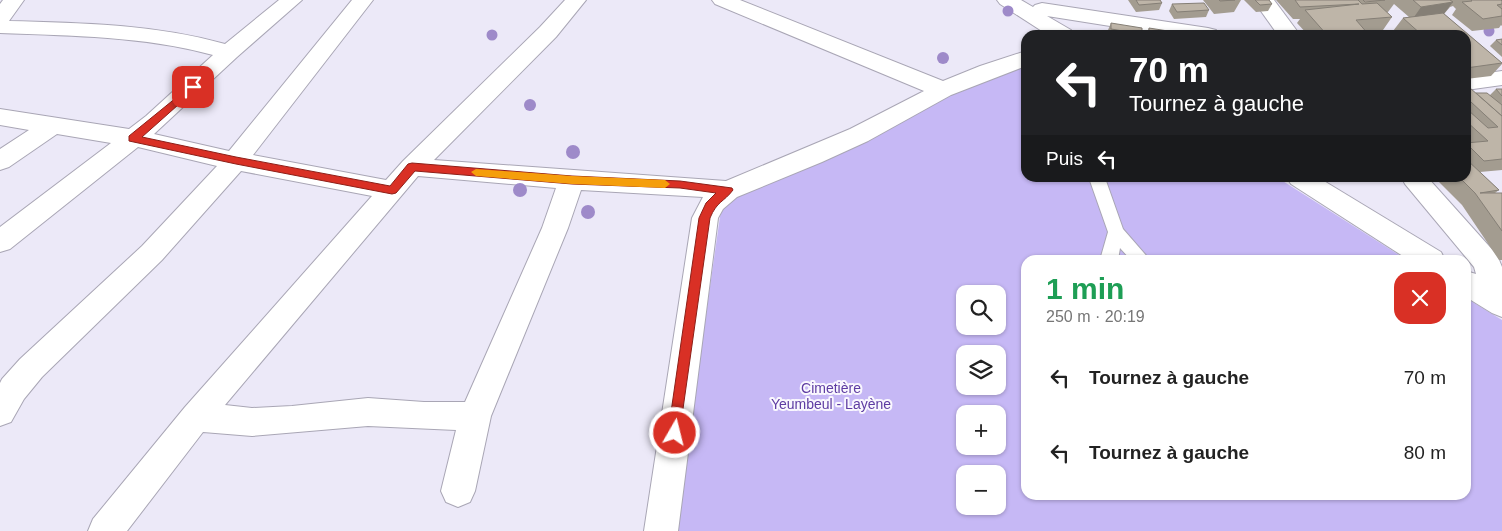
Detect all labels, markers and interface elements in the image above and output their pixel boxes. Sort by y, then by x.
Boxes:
icon: left [1046,50,1111,115]
text: 70 m [1129,50,1209,89]
pin [172,66,214,108]
icon: arrive [179,73,207,101]
text: Tournez à gauche [1129,91,1304,116]
icon: left [1093,145,1121,173]
text: Puis [1046,148,1083,169]
text: 1 min [1046,272,1124,305]
button: close [1394,272,1446,324]
map controls [956,285,1006,515]
button: search [956,285,1006,335]
text: 250 m · 20:19 [1046,308,1145,325]
button: layers [956,345,1006,395]
icon: left [1046,364,1074,392]
text: Tournez à gauche [1089,367,1249,388]
text: 70 m [1404,367,1446,388]
park label: Cimetière Yeumbeul - Layène [771,380,891,412]
button: + [956,405,1006,455]
position arrow [648,406,700,458]
icon: left [1046,439,1074,467]
text: Tournez à gauche [1089,442,1249,463]
text: 80 m [1404,442,1446,463]
button: − [956,465,1006,515]

